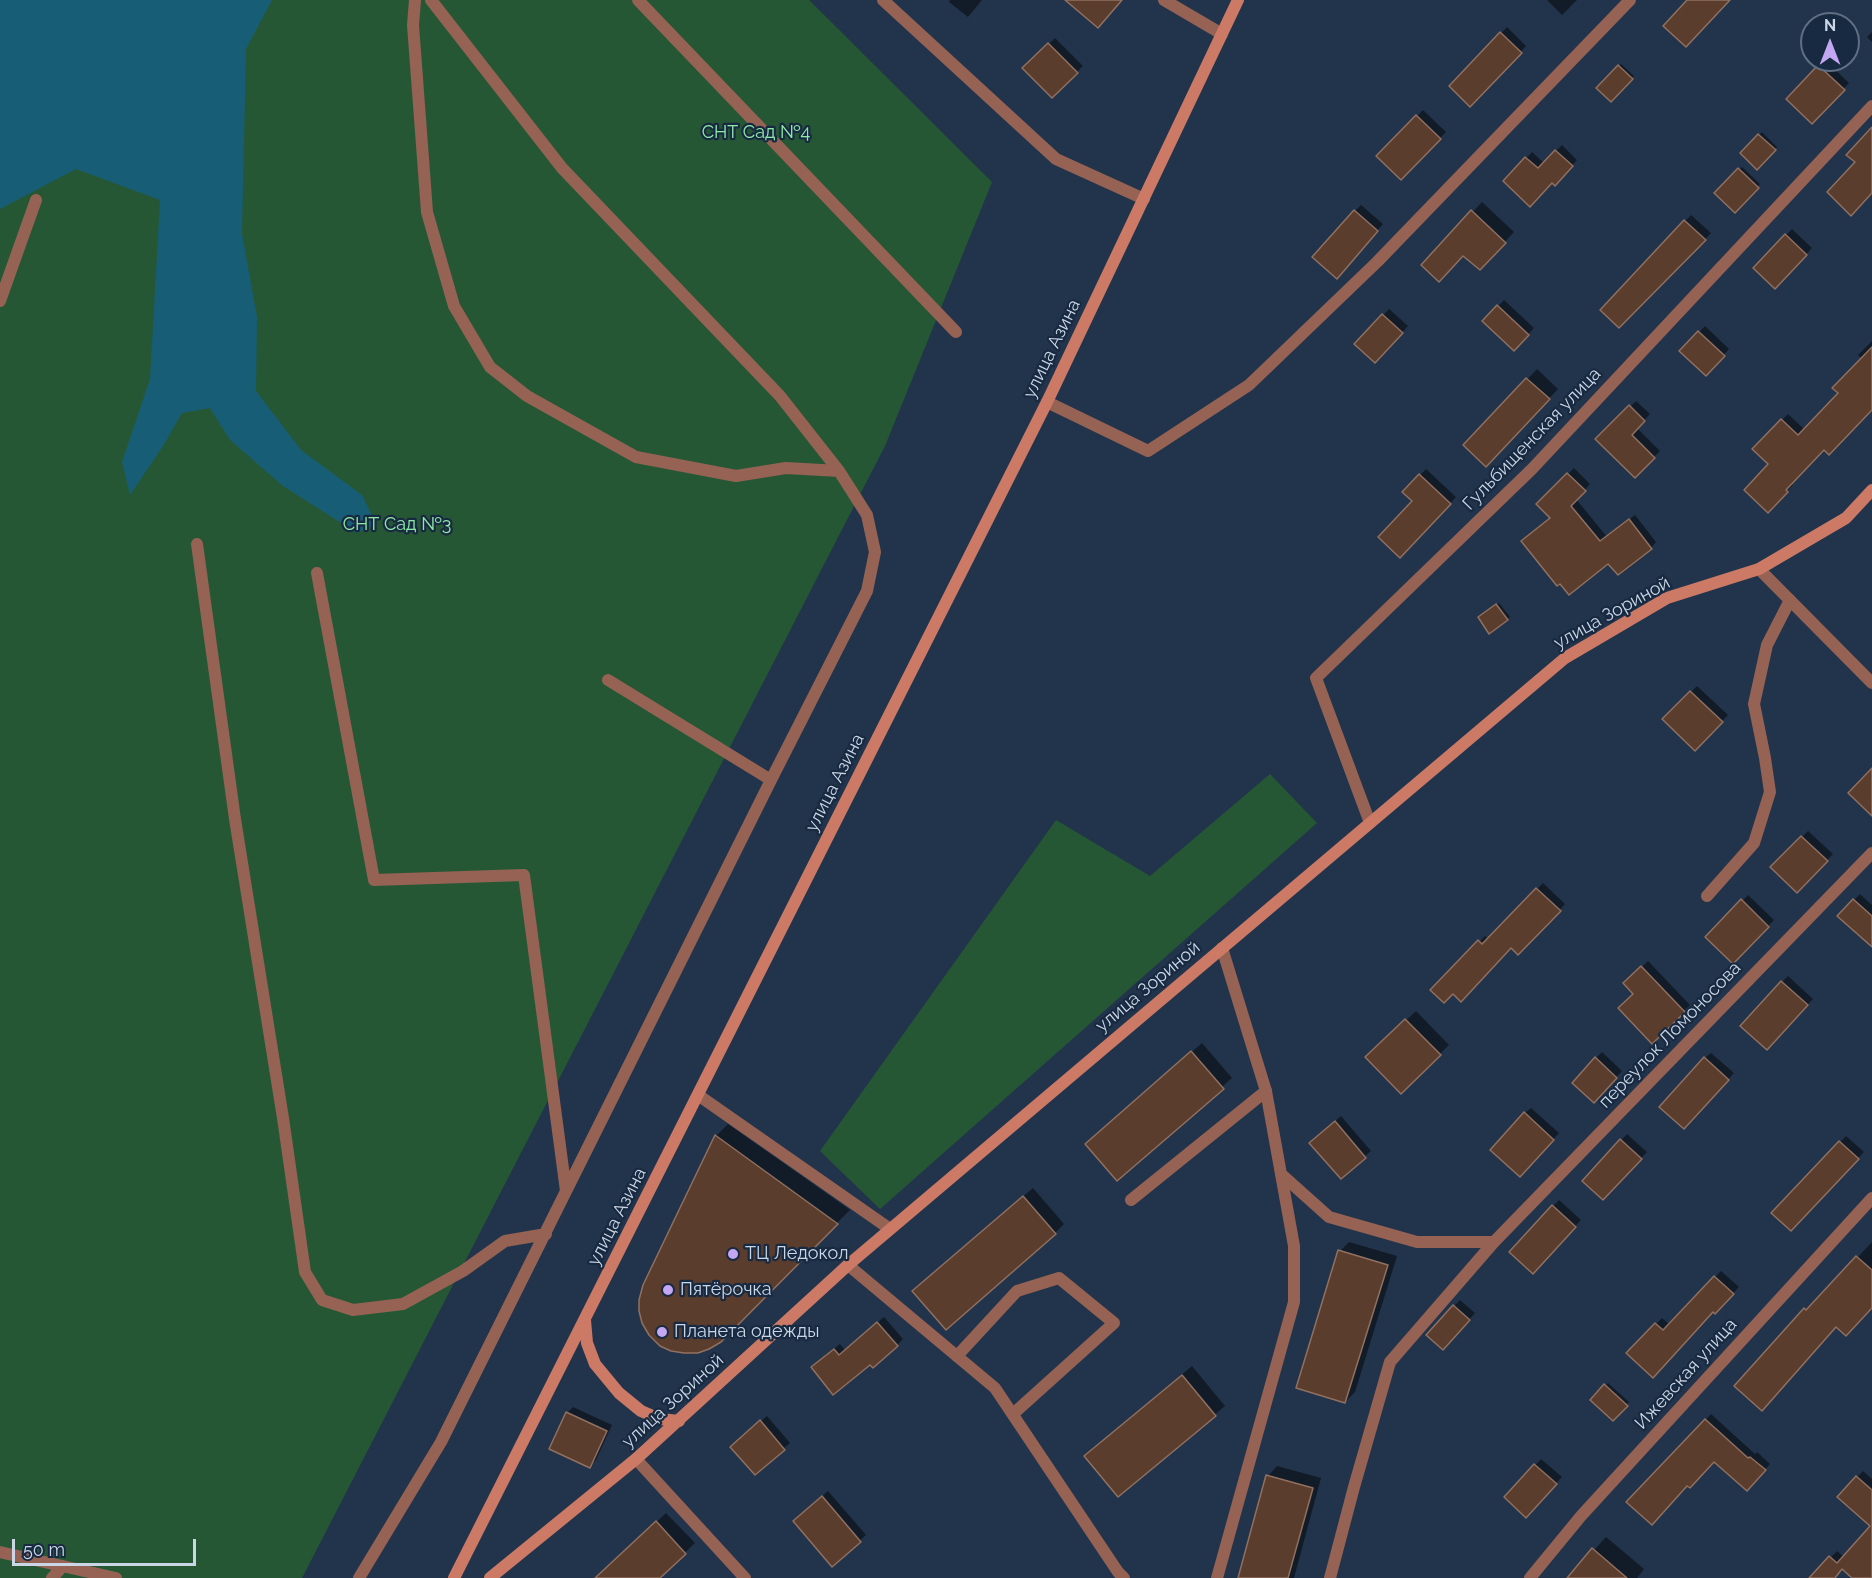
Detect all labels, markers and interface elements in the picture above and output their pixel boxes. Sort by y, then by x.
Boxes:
north arrow [1800,12,1860,72]
text: N [1824,16,1836,35]
park label: СНТ Сад №4 [702,122,810,144]
street label: улица Азина [1019,296,1085,402]
street label: Гульбищенская улица [1458,363,1606,515]
park label: СНТ Сад №3 [343,514,451,536]
street label: улица Зориной [1550,572,1674,654]
street label: улица Азина [801,730,869,836]
street label: улица Зориной [1091,937,1205,1037]
street label: переулок Ломоносова [1594,957,1746,1113]
street label: улица Азина [583,1164,651,1270]
place label: ТЦ Ледокол [745,1243,848,1265]
marker: ТЦ Ледокол [726,1247,740,1261]
place label: Пятёрочка [680,1279,772,1301]
marker: Пятёрочка [661,1283,675,1297]
street label: Ижевская улица [1630,1314,1742,1434]
place label: Планета одежды [674,1321,819,1343]
marker: Планета одежды [655,1325,669,1339]
street label: улица Зориной [618,1350,728,1452]
scale bar [15,1527,200,1565]
text: 50 m [23,1539,65,1560]

